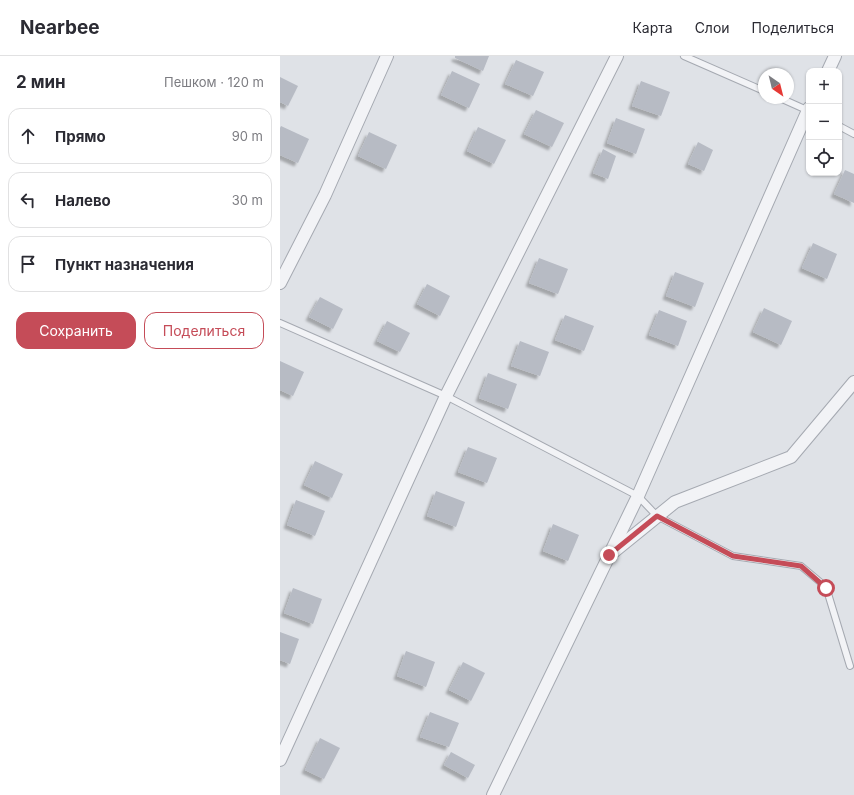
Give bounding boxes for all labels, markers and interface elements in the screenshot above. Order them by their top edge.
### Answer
text: Nearbee [20,16,100,39]
text: Карта [632,19,673,36]
text: Слои [695,19,730,36]
text: Поделиться [752,19,834,36]
north arrow [758,68,794,104]
map controls [806,68,842,176]
button: + [806,68,842,104]
text: 2 мин [16,72,66,92]
text: Пешком · 120 m [164,74,264,90]
button: − [806,104,842,140]
icon: ahead [17,125,39,147]
text: Прямо [55,127,106,146]
text: 90 m [232,128,263,144]
button: locate [806,140,842,176]
icon: left [17,189,39,211]
text: Налево [55,191,111,210]
text: 30 m [232,192,263,208]
icon: arrive [17,253,39,275]
text: Пункт назначения [55,255,194,274]
button: Сохранить [16,312,136,349]
button: Поделиться [144,312,264,349]
route end [600,546,618,564]
route start [817,579,835,597]

